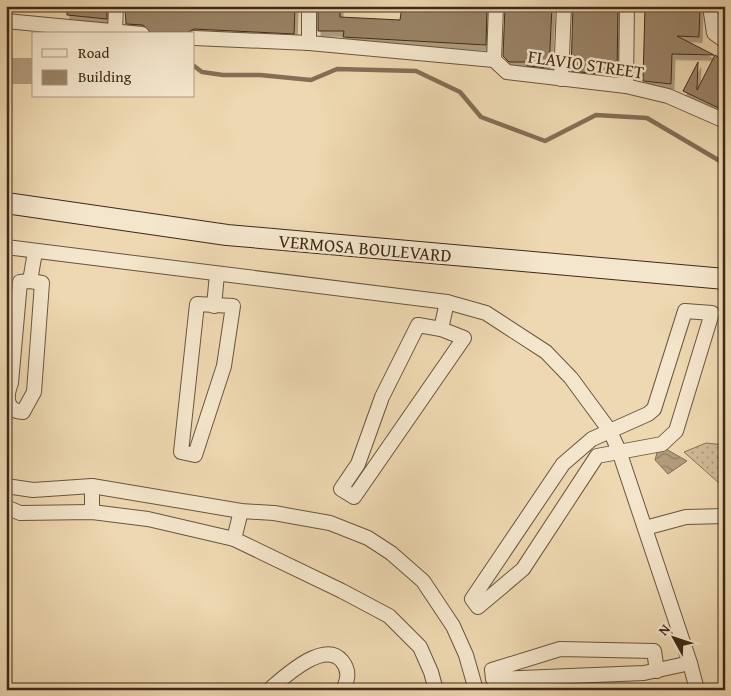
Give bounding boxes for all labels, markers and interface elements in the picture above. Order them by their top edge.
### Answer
legend [32,32,195,98]
text: Road [78,42,109,63]
street label: FLAVIO STREET [526,43,646,85]
text: Building [78,66,132,87]
street label: VERMOSA BOULEVARD [277,227,453,269]
north arrow [648,614,698,664]
text: N [653,619,675,640]

